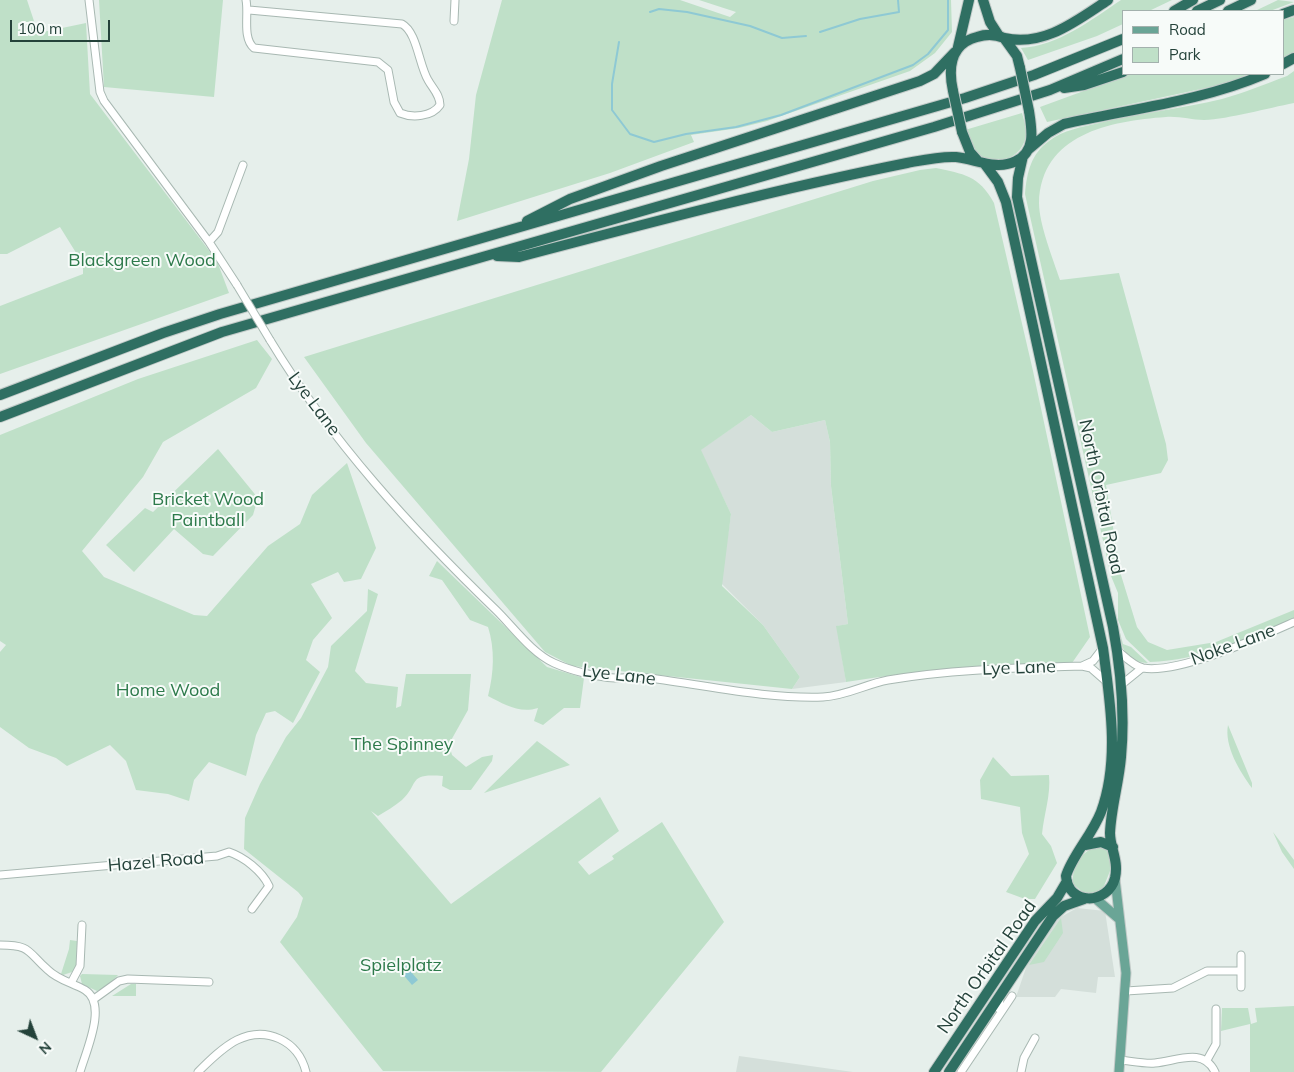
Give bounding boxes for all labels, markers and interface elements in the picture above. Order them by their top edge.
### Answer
scale bar [12,10,112,42]
legend [1122,10,1284,75]
text: 100 m [18,19,62,38]
text: Road [1169,20,1206,39]
text: Park [1169,45,1201,64]
park label: Blackgreen Wood [68,250,216,272]
street label: Lye Lane [283,368,345,440]
street label: North Orbital Road [1074,417,1128,577]
park label: Bricket Wood Paintball [152,489,264,532]
street label: Noke Lane [1188,620,1278,670]
street label: Lye Lane [982,656,1056,680]
street label: Lye Lane [581,660,657,690]
park label: Home Wood [116,680,220,702]
park label: The Spinney [351,734,453,756]
street label: Hazel Road [107,847,205,877]
street label: North Orbital Road [933,896,1041,1038]
park label: Spielplatz [360,955,442,977]
north arrow [10,1012,60,1062]
text: N [35,1038,55,1058]

